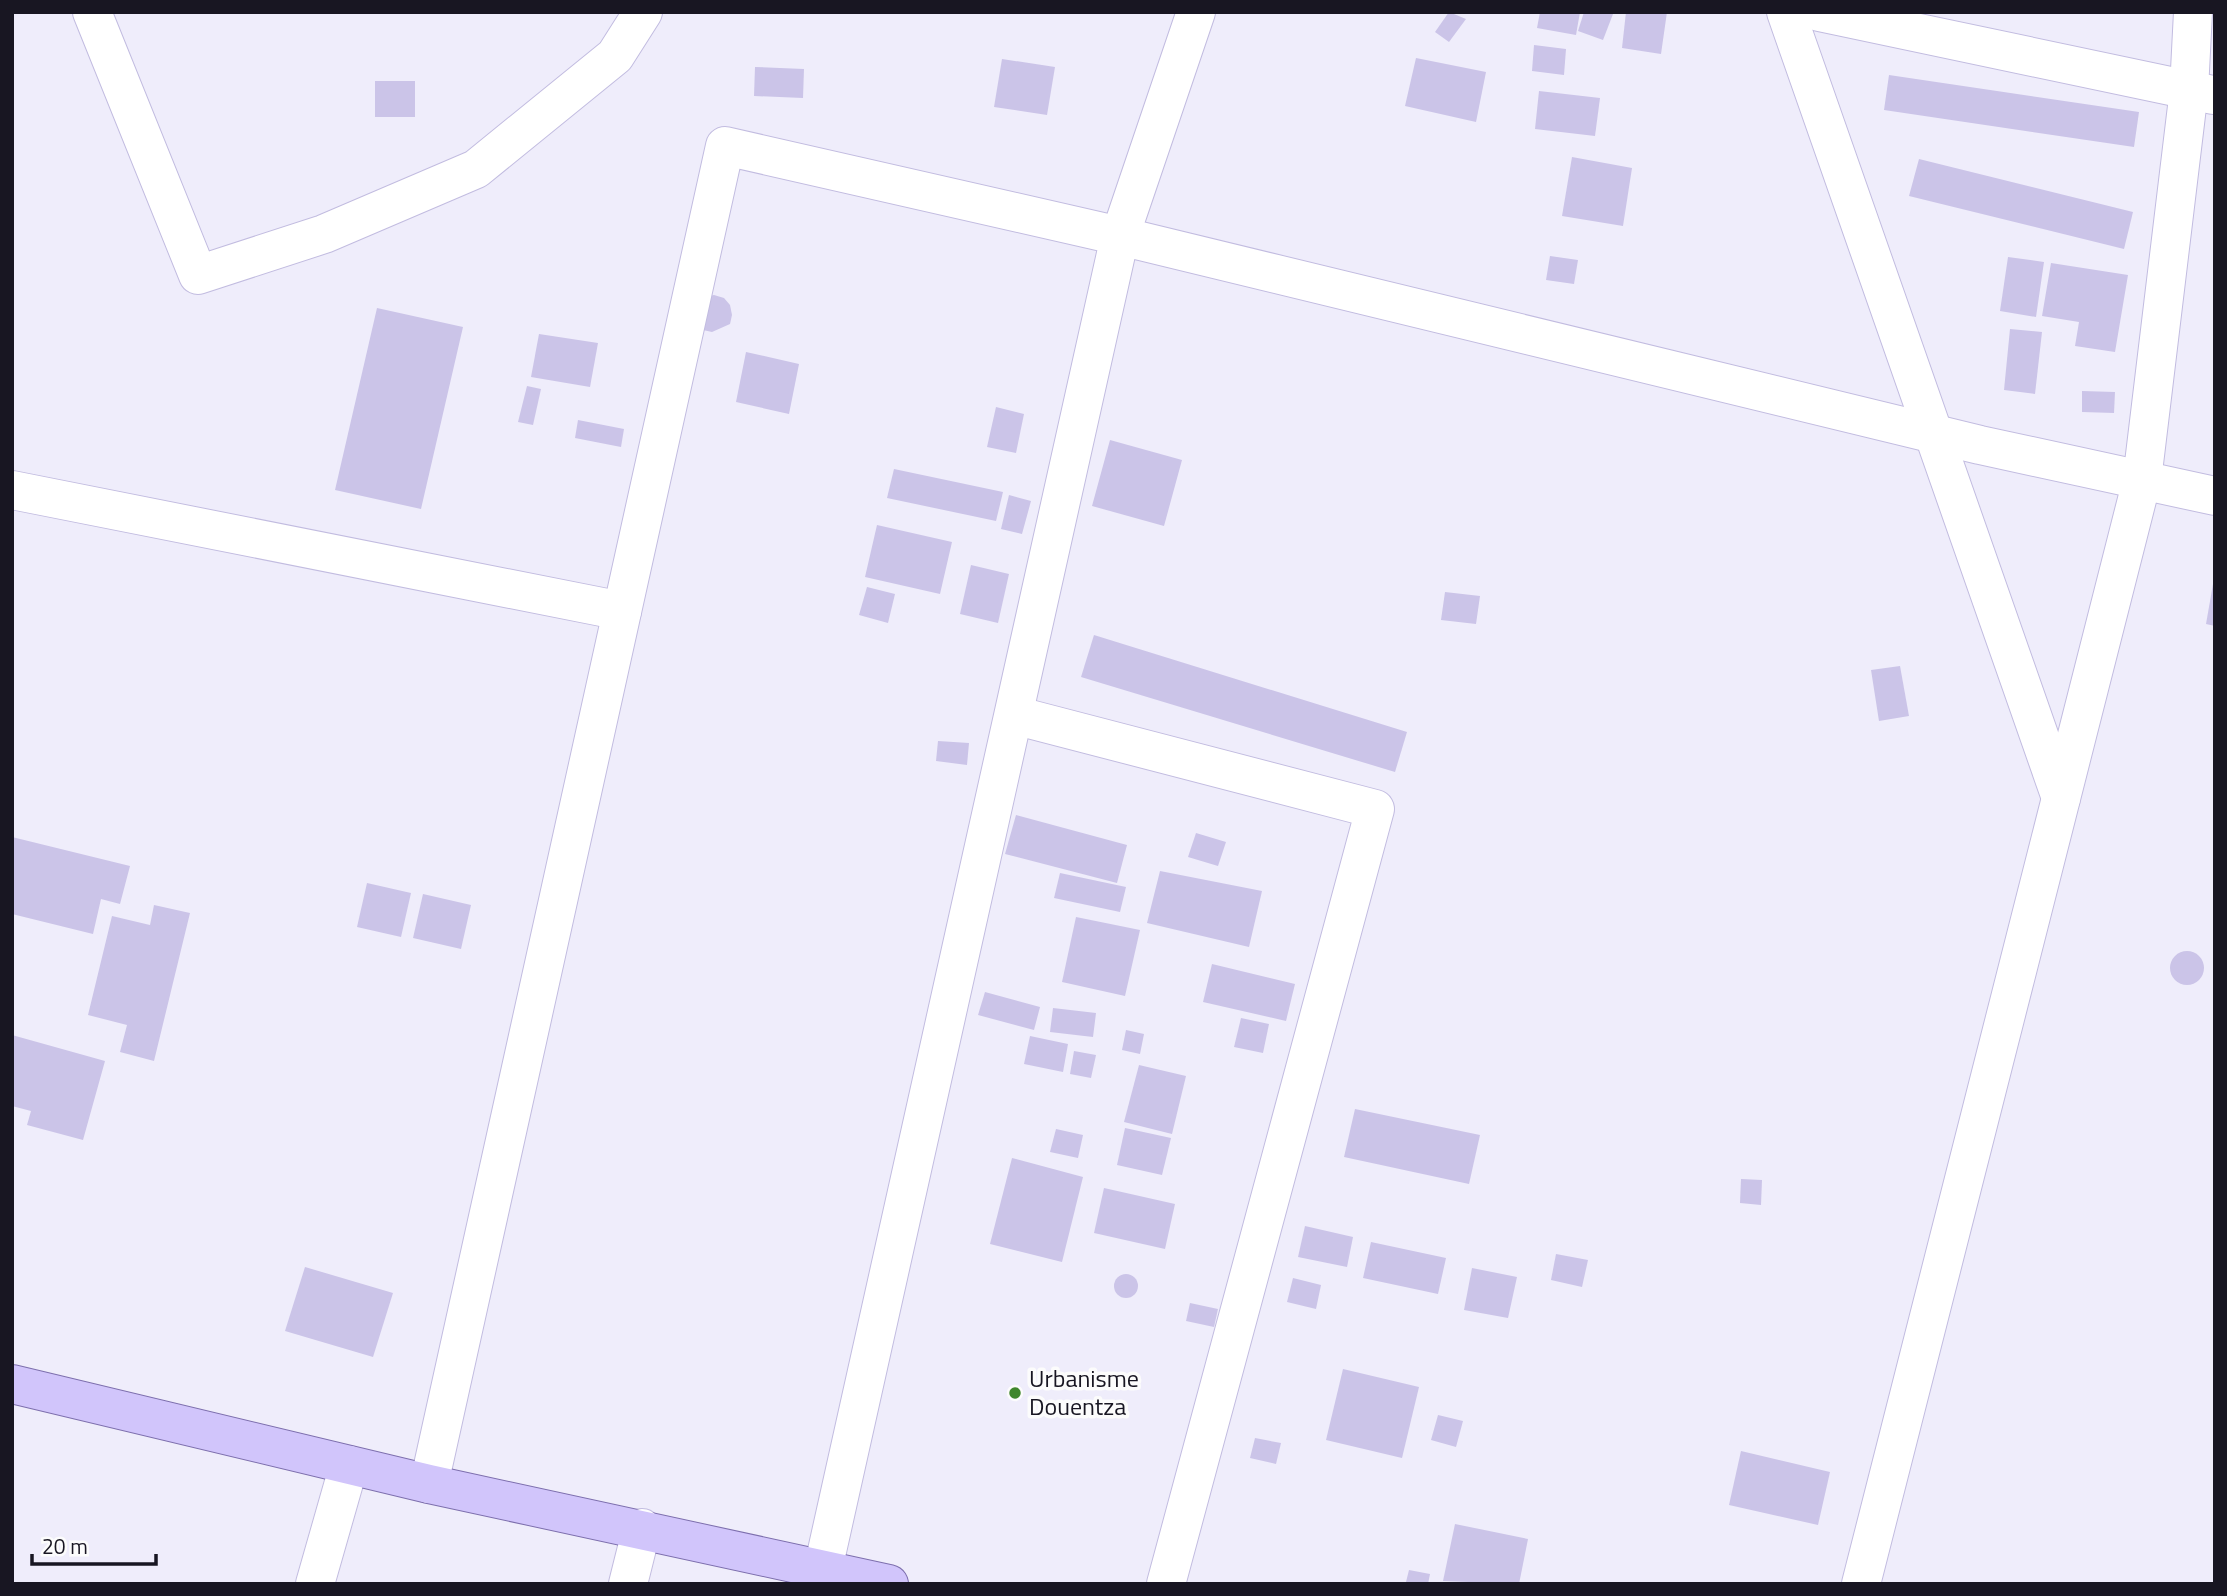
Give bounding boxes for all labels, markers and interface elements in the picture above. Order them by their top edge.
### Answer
place label: Urbanisme Douentza [1029,1360,1139,1424]
marker: Urbanisme Douentza [1007,1385,1023,1401]
scale bar [32,1522,156,1566]
text: 20 m [42,1530,88,1562]

